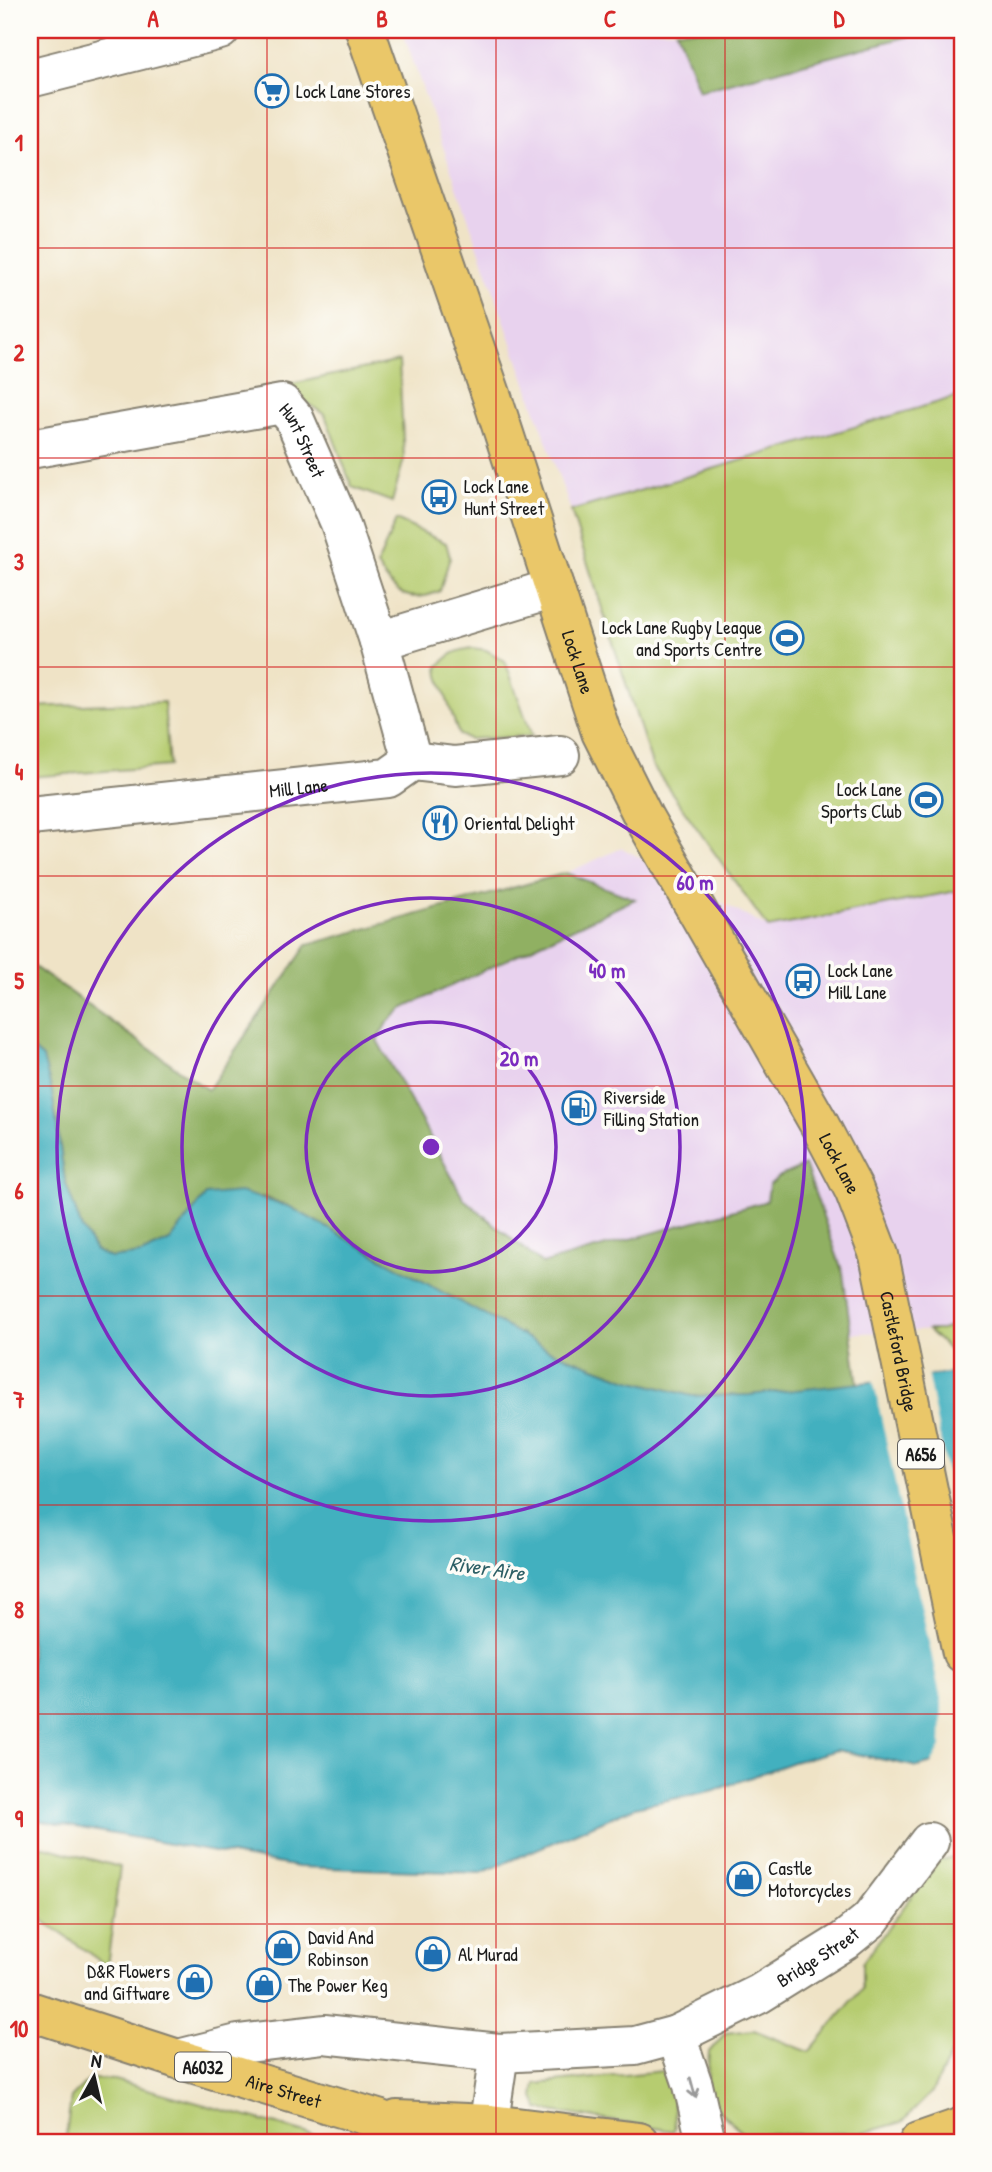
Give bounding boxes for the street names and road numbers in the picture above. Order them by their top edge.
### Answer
street label: Hunt Street [273,397,332,482]
street label: Lock Lane [556,627,601,697]
street label: Mill Lane [268,771,330,804]
street label: Lock Lane [813,1129,867,1199]
street label: Castleford Bridge [874,1289,924,1414]
road number: A656 [898,1440,944,1469]
street label: Bridge Street [771,1921,865,1993]
road number: A6032 [175,2052,231,2082]
street label: Aire Street [243,2067,325,2114]

